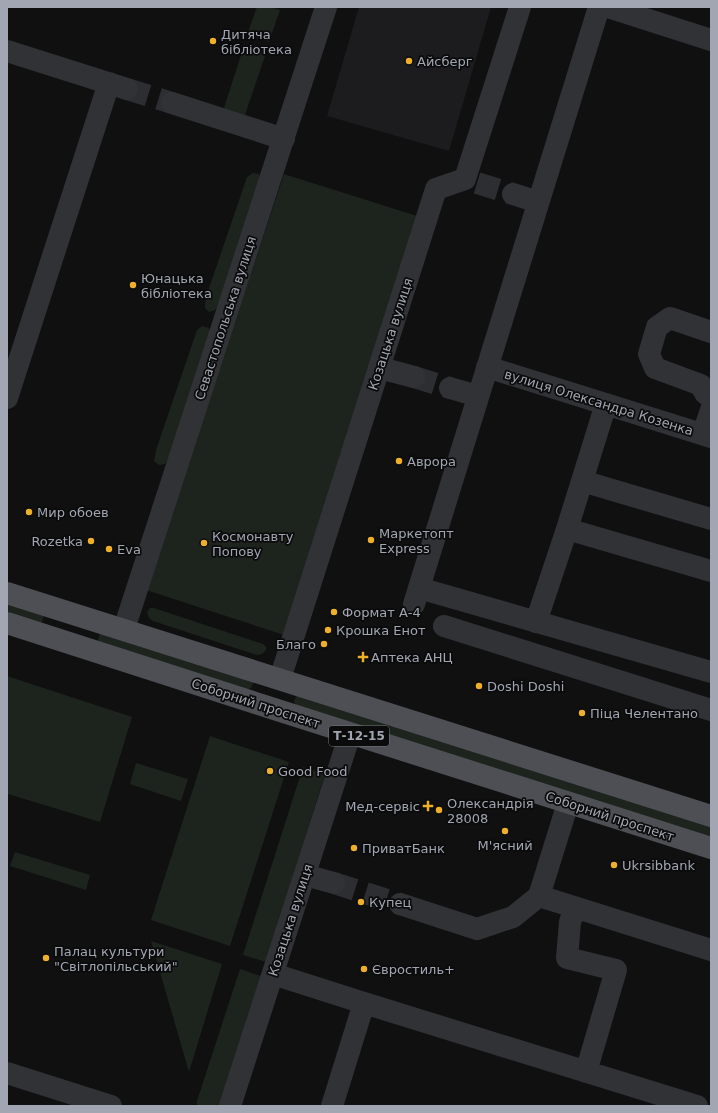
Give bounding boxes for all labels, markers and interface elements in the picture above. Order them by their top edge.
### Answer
place label: Дитяча бібліотека [221,27,292,57]
marker: Дитяча бібліотека [208,36,218,46]
place label: Айсберг [417,54,473,69]
marker: Айсберг [404,56,414,66]
street label: Севастопольська вулиця [192,234,259,402]
place label: Юнацька бібліотека [141,271,212,301]
street label: Козацька вулиця [365,276,416,392]
marker: Юнацька бібліотека [128,280,138,290]
street label: вулиця Олександра Козенка [503,367,695,438]
place label: Аврора [407,454,456,469]
marker: Аврора [394,456,404,466]
place label: Мир обоев [37,505,109,520]
marker: Мир обоев [24,507,34,517]
place label: Маркетопт Express [379,526,454,556]
place label: Космонавту Попову [212,529,294,559]
place label: Rozetka [31,534,83,549]
marker: Маркетопт Express [366,535,376,545]
marker: Rozetka [86,536,96,546]
marker: Космонавту Попову [199,538,209,548]
place label: Eva [117,542,141,557]
marker: Eva [104,544,114,554]
place label: Формат А-4 [342,605,421,620]
marker: Формат А-4 [329,607,339,617]
place label: Крошка Енот [336,623,426,638]
marker: Крошка Енот [323,625,333,635]
place label: Благо [276,637,316,652]
marker: Благо [319,639,329,649]
place label: Аптека АНЦ [371,650,453,665]
marker: Аптека АНЦ [358,652,368,662]
street label: Соборний проспект [190,676,323,732]
place label: Doshi Doshi [487,679,564,694]
marker: Doshi Doshi [474,681,484,691]
place label: Піца Челентано [590,706,698,721]
marker: Піца Челентано [577,708,587,718]
road number: Т-12-15 [329,726,389,746]
place label: Good Food [278,764,348,779]
marker: Good Food [265,766,275,776]
street label: Соборний проспект [544,789,677,845]
place label: Олександрія 28008 [447,796,534,826]
place label: Мед-сервіс [345,799,420,814]
marker: Мед-сервіс [423,801,433,811]
marker: Олександрія 28008 [434,805,444,815]
marker: М'ясний [500,826,510,836]
place label: М'ясний [477,838,533,853]
place label: ПриватБанк [362,841,445,856]
marker: ПриватБанк [349,843,359,853]
place label: Ukrsibbank [622,858,695,873]
marker: Ukrsibbank [609,860,619,870]
street label: Козацька вулиця [265,862,316,978]
place label: Купец [369,895,411,910]
marker: Купец [356,897,366,907]
place label: Палац культури "Світлопільський" [54,944,178,974]
marker: Палац культури "Світлопільський" [41,953,51,963]
place label: Євростиль+ [372,962,455,977]
marker: Євростиль+ [359,964,369,974]

